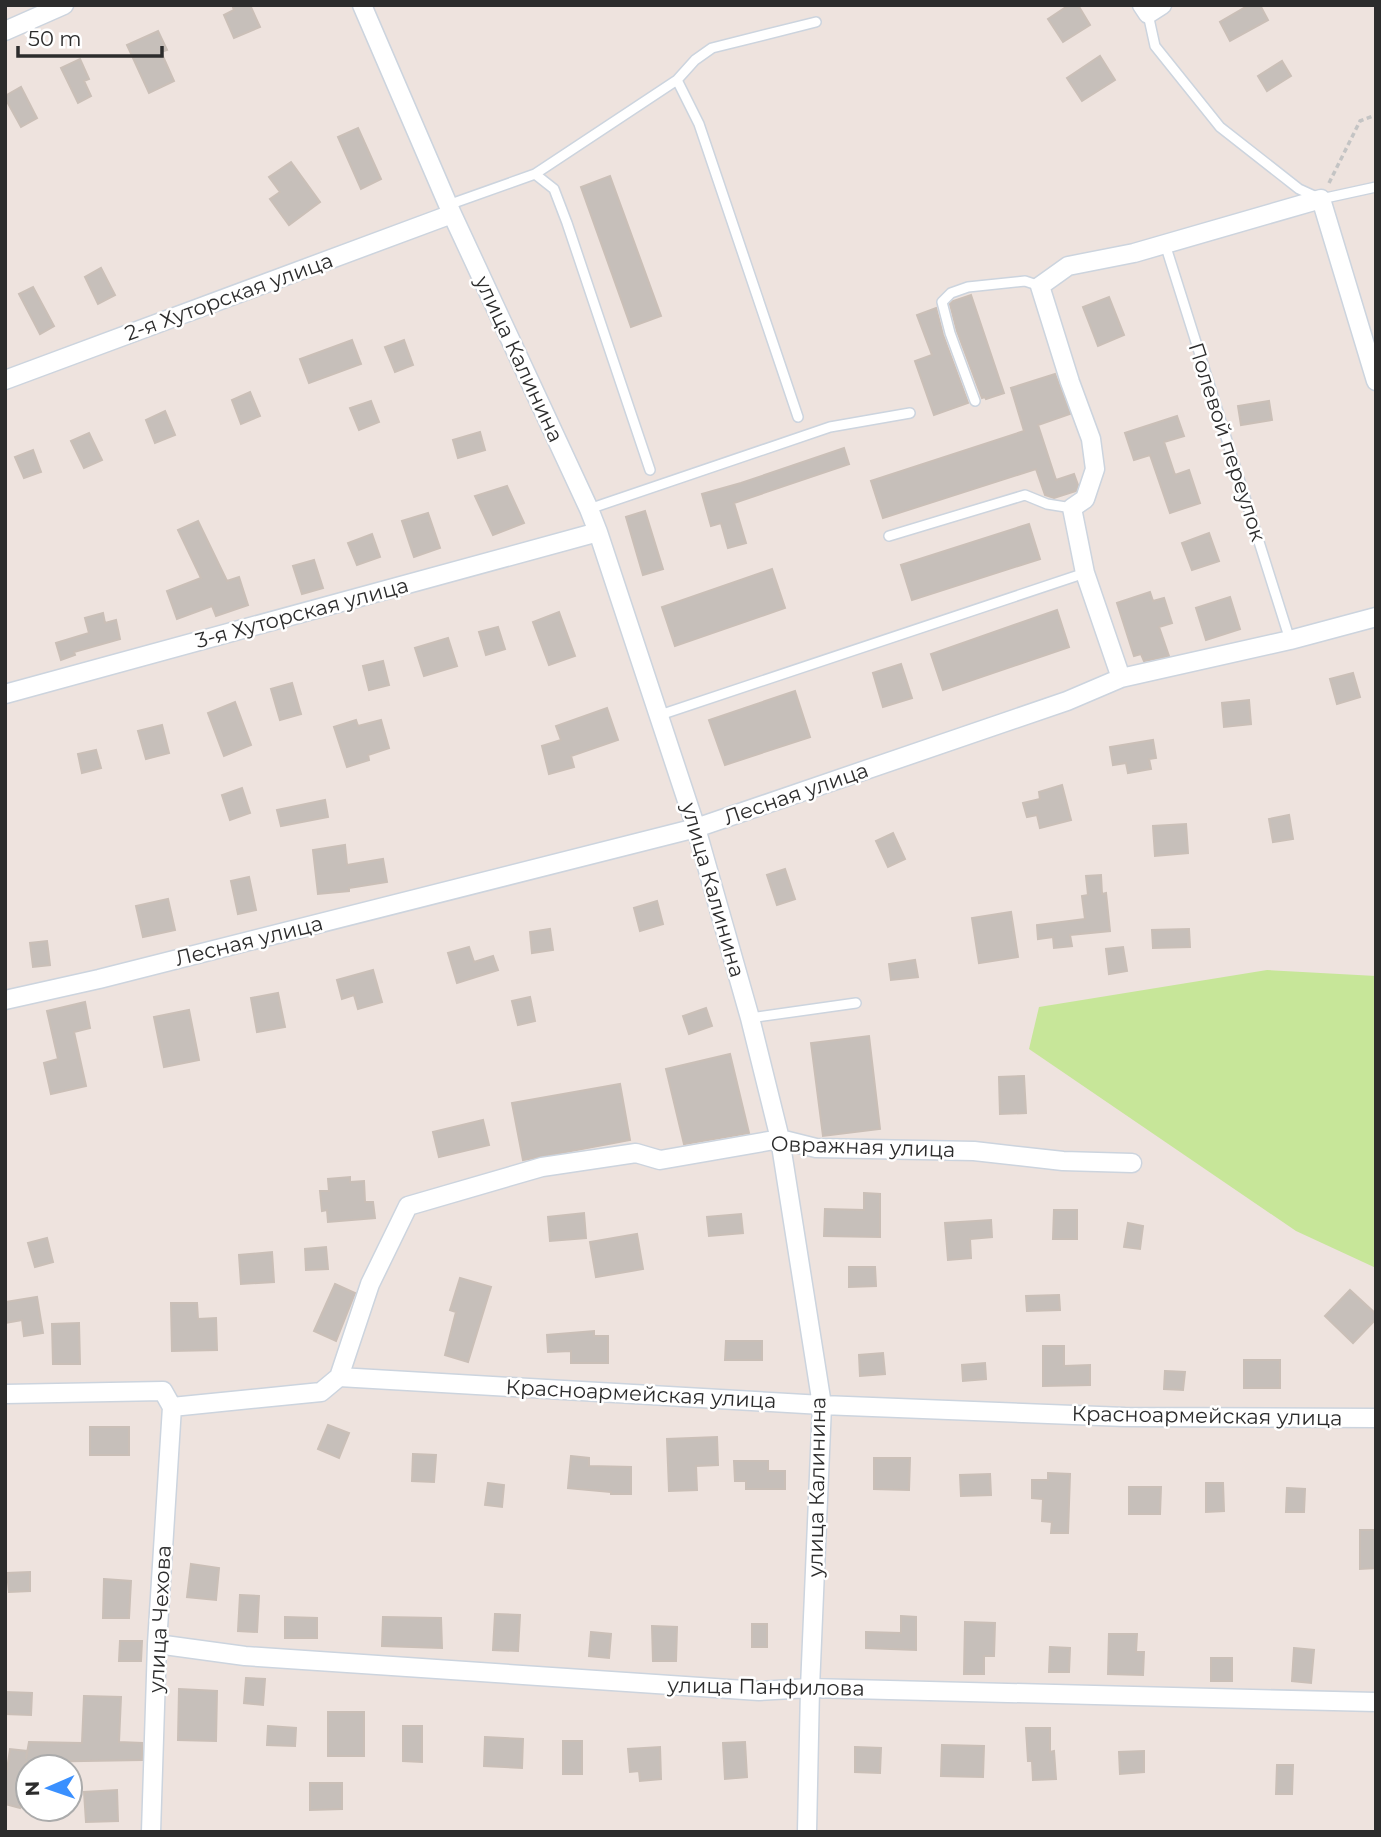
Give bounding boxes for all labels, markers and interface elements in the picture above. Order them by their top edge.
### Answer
scale bar [18,14,161,58]
text: 50 m [28,26,82,51]
street label: 2-я Хуторская улица [121,247,336,346]
street label: улица Калинина [470,271,569,446]
street label: Полевой переулок [1184,339,1271,544]
street label: 3-я Хуторская улица [193,572,411,653]
street label: Лесная улица [720,757,872,830]
street label: улица Калинина [676,799,750,980]
street label: Лесная улица [172,910,325,971]
street label: Овражная улица [770,1131,956,1162]
street label: Красноармейская улица [505,1374,777,1413]
street label: улица Калинина [802,1397,831,1578]
street label: Красноармейская улица [1071,1401,1343,1430]
street label: улица Чехова [143,1545,176,1694]
street label: улица Панфилова [666,1672,865,1701]
north arrow [14,1753,84,1823]
text: N [21,1780,44,1797]

